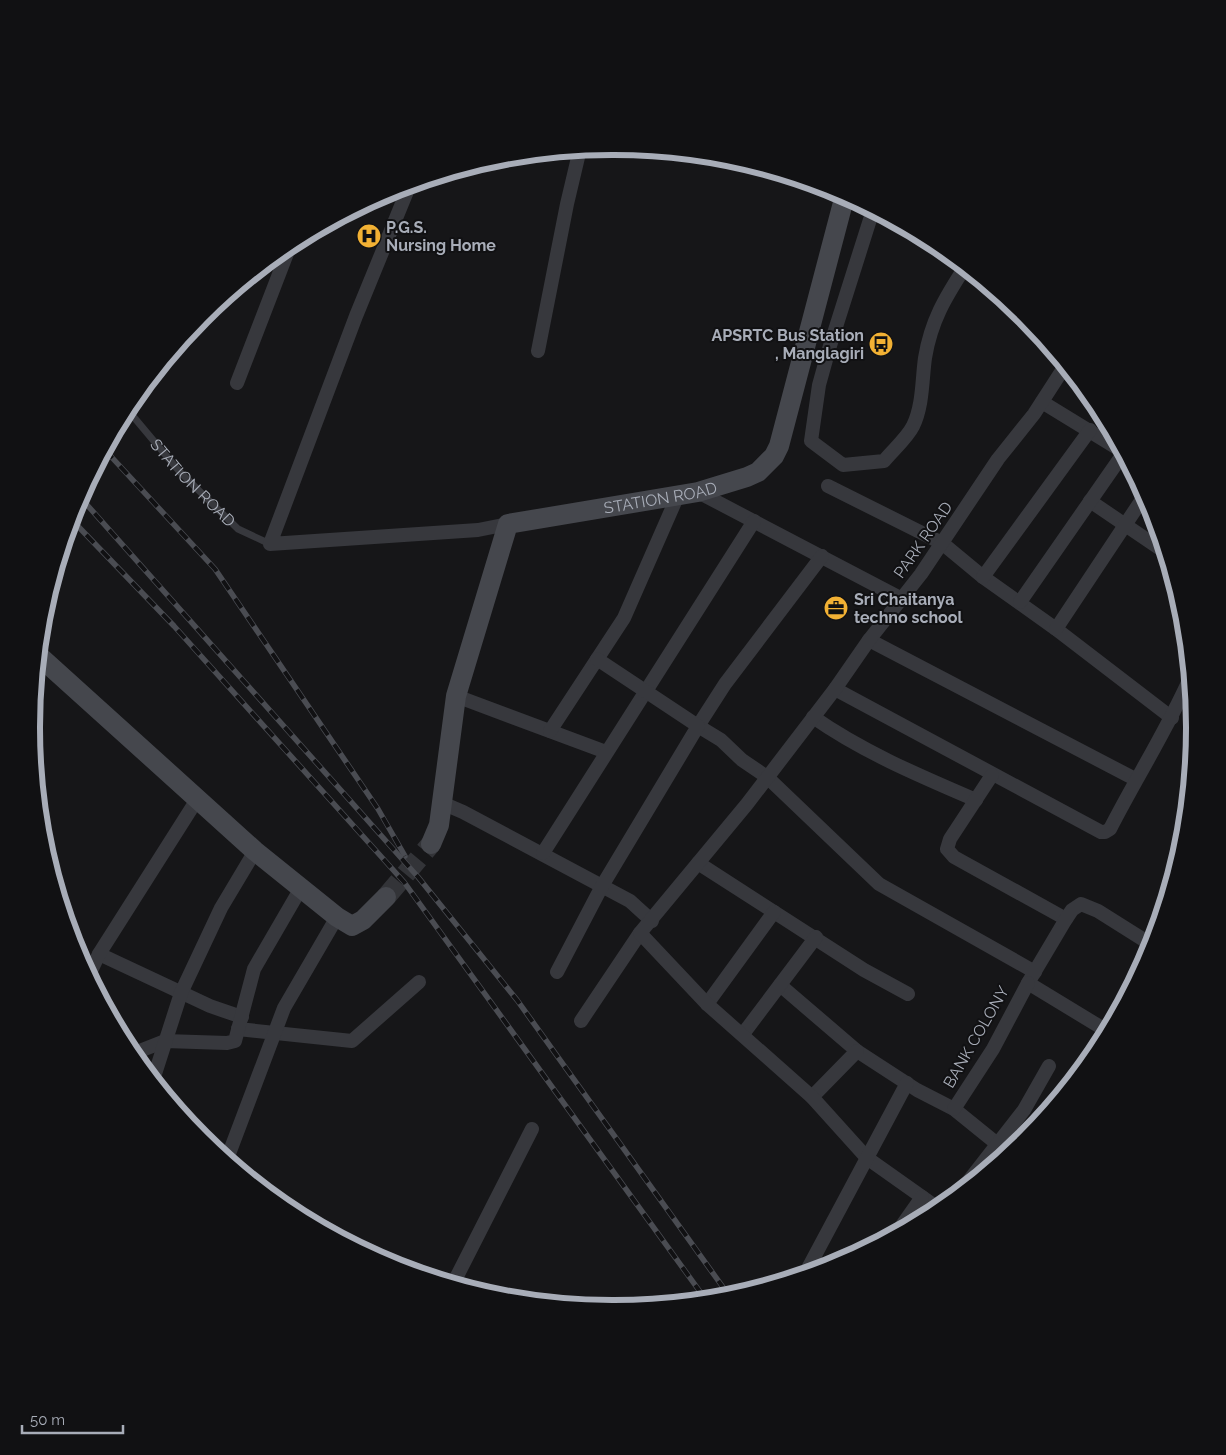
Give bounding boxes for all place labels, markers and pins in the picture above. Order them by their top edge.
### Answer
place label: P.G.S. Nursing Home [386,218,496,255]
hospital icon: P.G.S. Nursing Home [356,223,382,249]
place label: APSRTC Bus Station , Manglagiri [712,326,864,363]
bus stop icon: APSRTC Bus Station , Manglagiri [868,331,894,357]
place label: Sri Chaitanya techno school [854,590,963,627]
office icon: Sri Chaitanya techno school [823,595,849,621]

